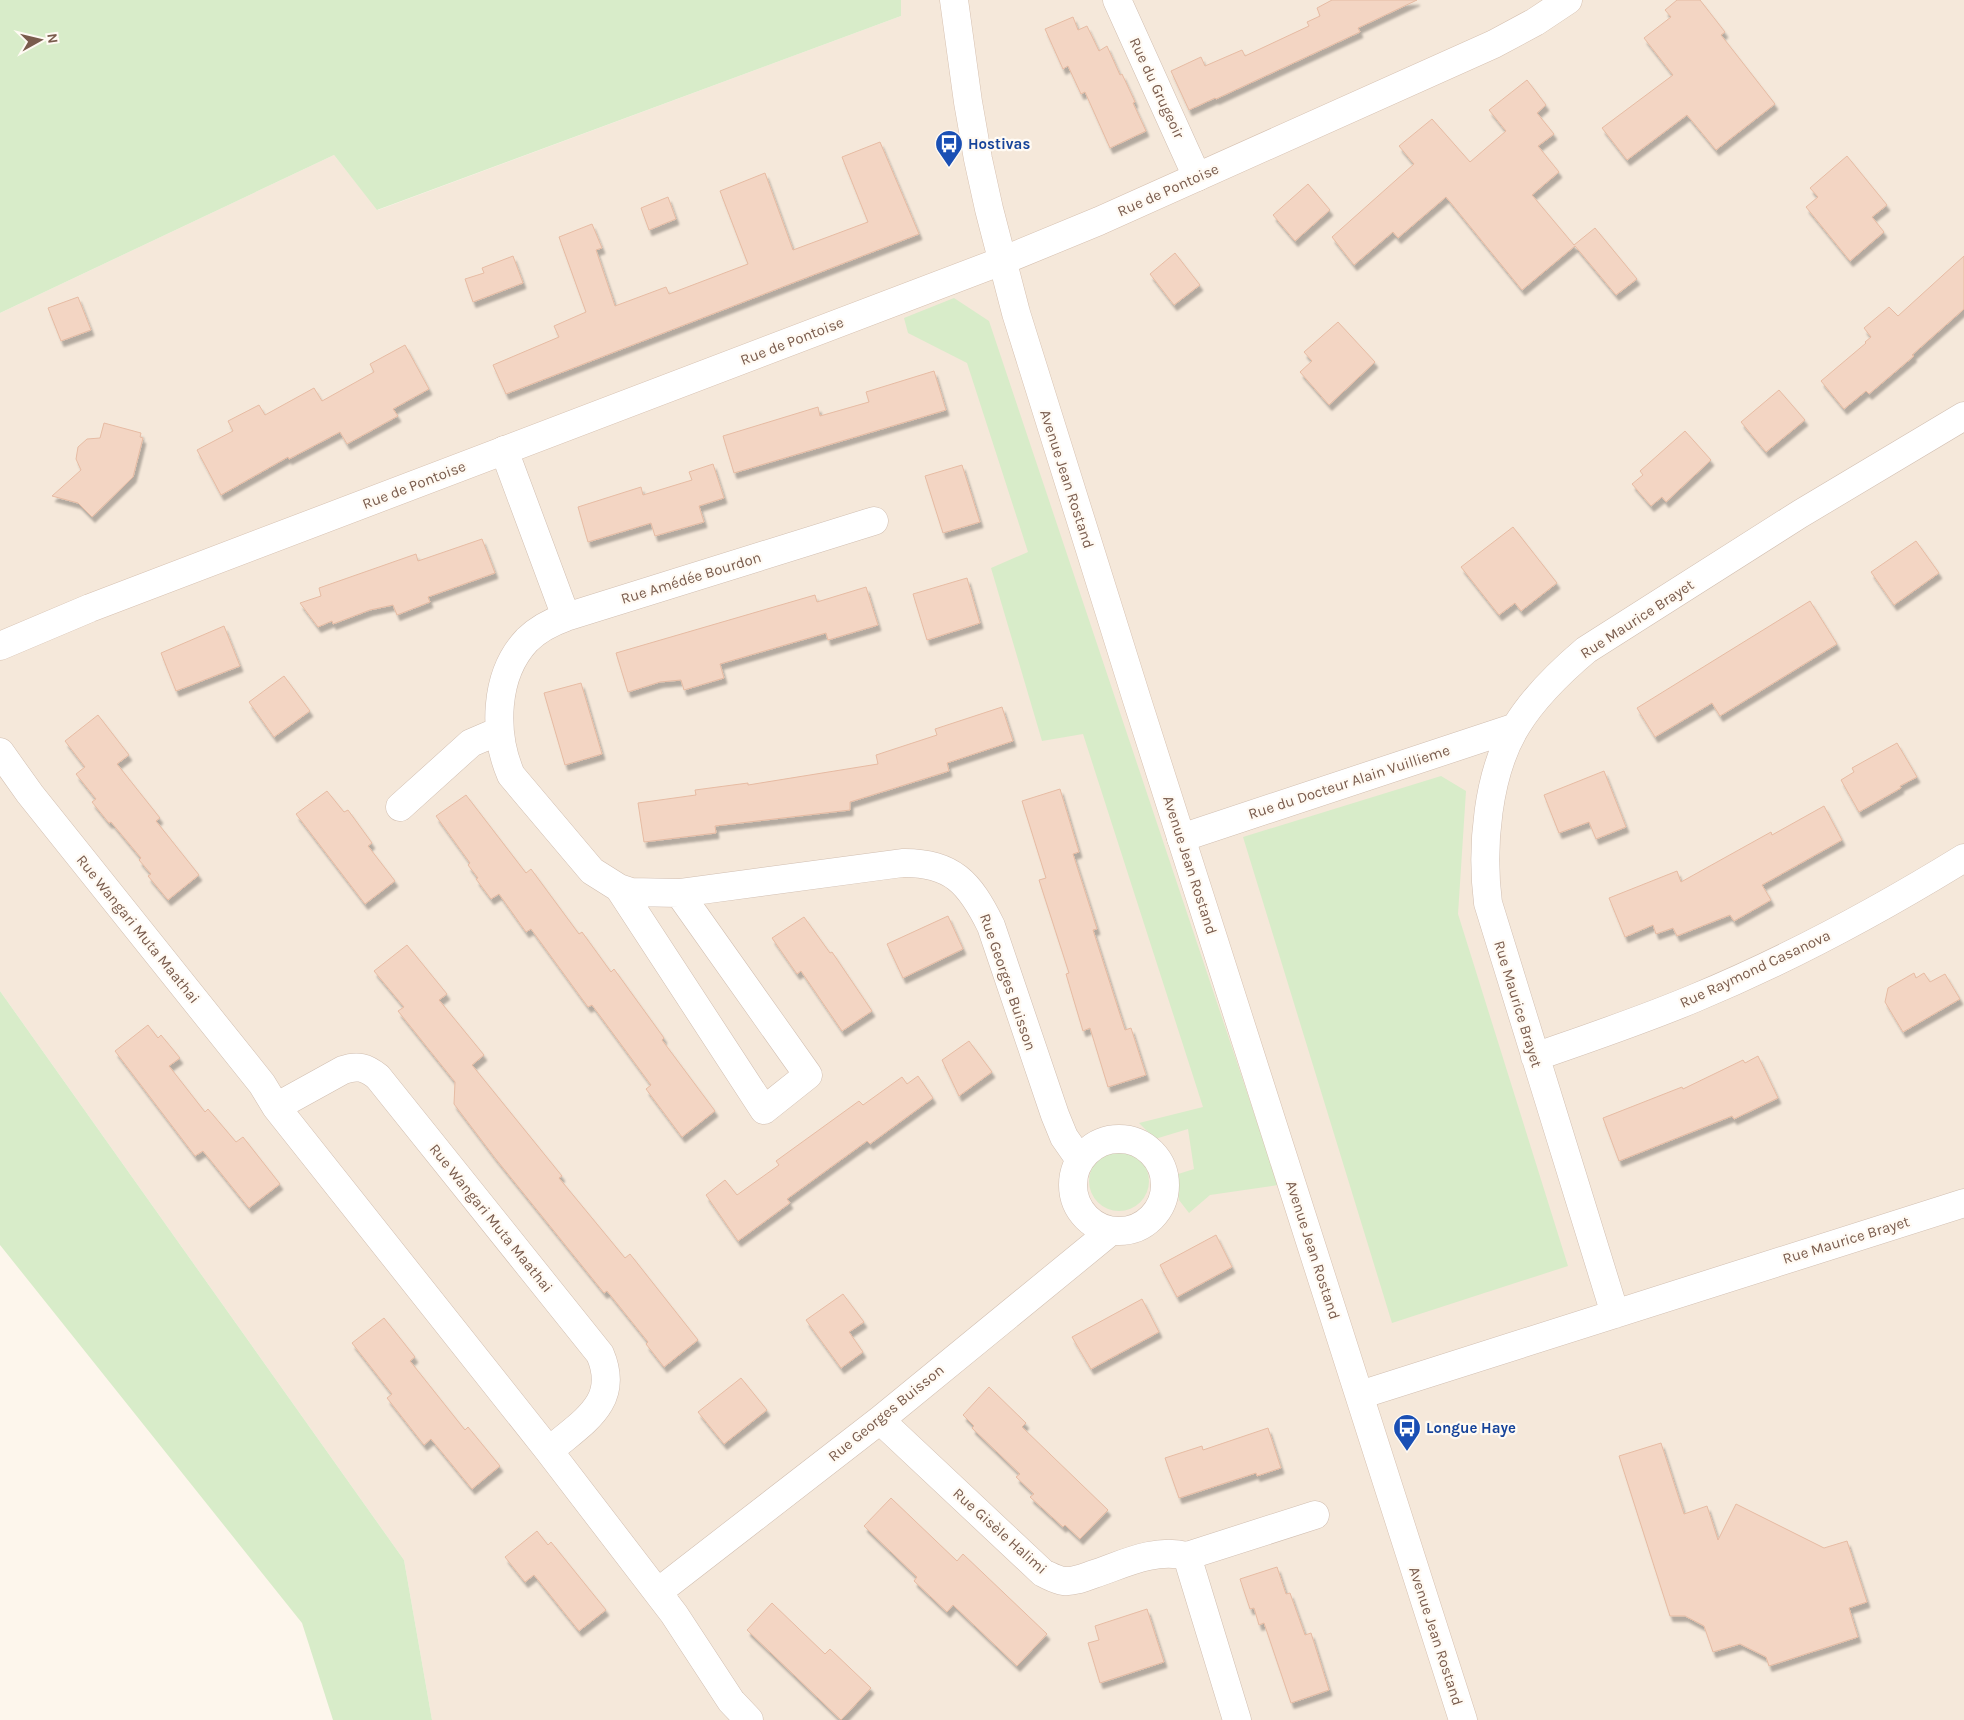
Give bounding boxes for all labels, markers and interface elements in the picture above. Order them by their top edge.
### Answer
north arrow [15,15,65,65]
text: N [43,32,61,44]
street label: Rue du Grugeoir [1126,35,1189,142]
bus stop icon: Hostivas [934,129,964,168]
place label: Hostivas [968,135,1030,153]
street label: Rue de Pontoise [1114,160,1222,220]
street label: Rue de Pontoise [738,313,846,369]
street label: Avenue Jean Rostand [1036,407,1098,551]
street label: Rue de Pontoise [360,457,468,513]
street label: Rue Amédée Bourdon [619,548,763,608]
street label: Rue Maurice Brayet [1577,575,1697,662]
street label: Rue du Docteur Alain Vuillieme [1246,741,1452,823]
street label: Avenue Jean Rostand [1159,793,1221,937]
street label: Rue Wangari Muta Maathai [73,851,203,1007]
street label: Rue Georges Buisson [976,911,1040,1053]
street label: Rue Raymond Casanova [1677,926,1833,1012]
street label: Rue Maurice Brayet [1490,938,1546,1070]
street label: Rue Wangari Muta Maathai [426,1140,556,1296]
street label: Avenue Jean Rostand [1282,1178,1344,1322]
street label: Rue Maurice Brayet [1780,1212,1912,1268]
street label: Rue Georges Buisson [824,1361,948,1465]
bus stop icon: Longue Haye [1392,1413,1422,1452]
place label: Longue Haye [1426,1419,1516,1437]
street label: Rue Gisèle Halimi [949,1484,1051,1578]
street label: Avenue Jean Rostand [1405,1564,1467,1708]

